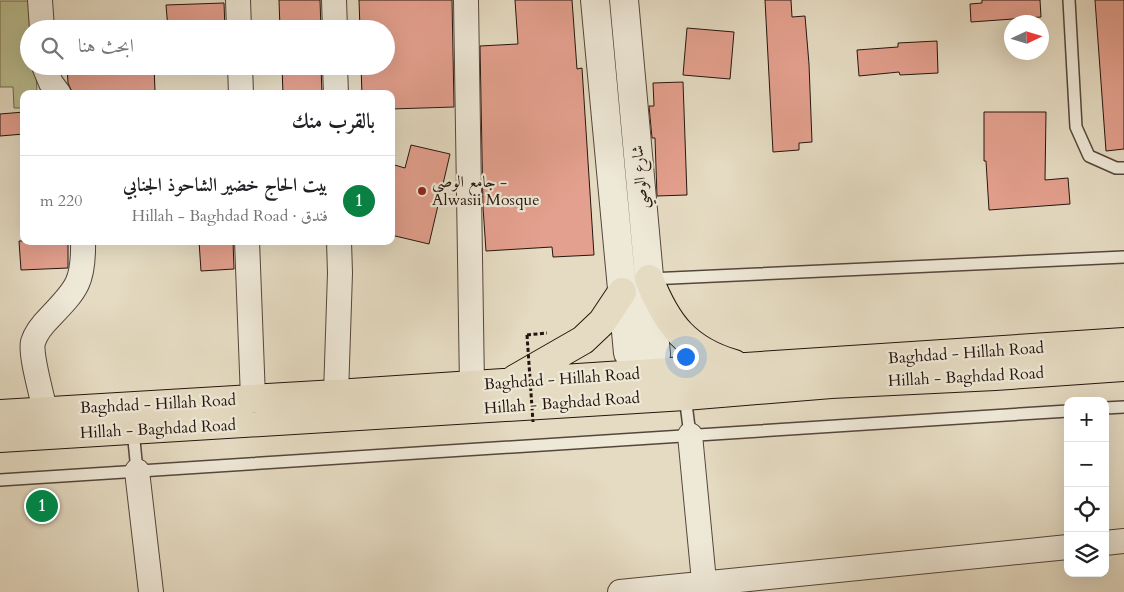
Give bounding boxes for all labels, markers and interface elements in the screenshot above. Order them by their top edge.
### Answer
north arrow [1004,15,1049,60]
search box [20,20,395,75]
text: ابحث هنا [78,33,134,59]
icon: search [38,34,66,62]
text: بالقرب منك [292,107,375,136]
street label: شارع الوصي [626,144,658,210]
place label: جامع الوصي - Alwasii Mosque [432,171,540,211]
text: بيت الحاج خضير الشاحوذ الجنابي [123,172,328,198]
marker: جامع الوصي - Alwasii Mosque [416,185,428,197]
text: 220 m [40,190,82,212]
text: 1 [355,190,363,212]
text: فندق · Hillah - Baghdad Road [132,205,328,227]
street label: Baghdad - Hillah Road [887,337,1045,369]
your location [673,344,699,370]
street label: Hillah - Baghdad Road [887,362,1045,392]
street label: Baghdad - Hillah Road [483,363,641,395]
street label: Hillah - Baghdad Road [483,387,641,419]
street label: Baghdad - Hillah Road [79,389,237,419]
map controls [1064,397,1109,577]
button: + [1064,397,1109,442]
street label: Hillah - Baghdad Road [79,414,237,444]
button: − [1064,442,1109,487]
pin: 1 [26,487,58,525]
button: locate [1064,487,1109,532]
button: layers [1064,532,1109,577]

